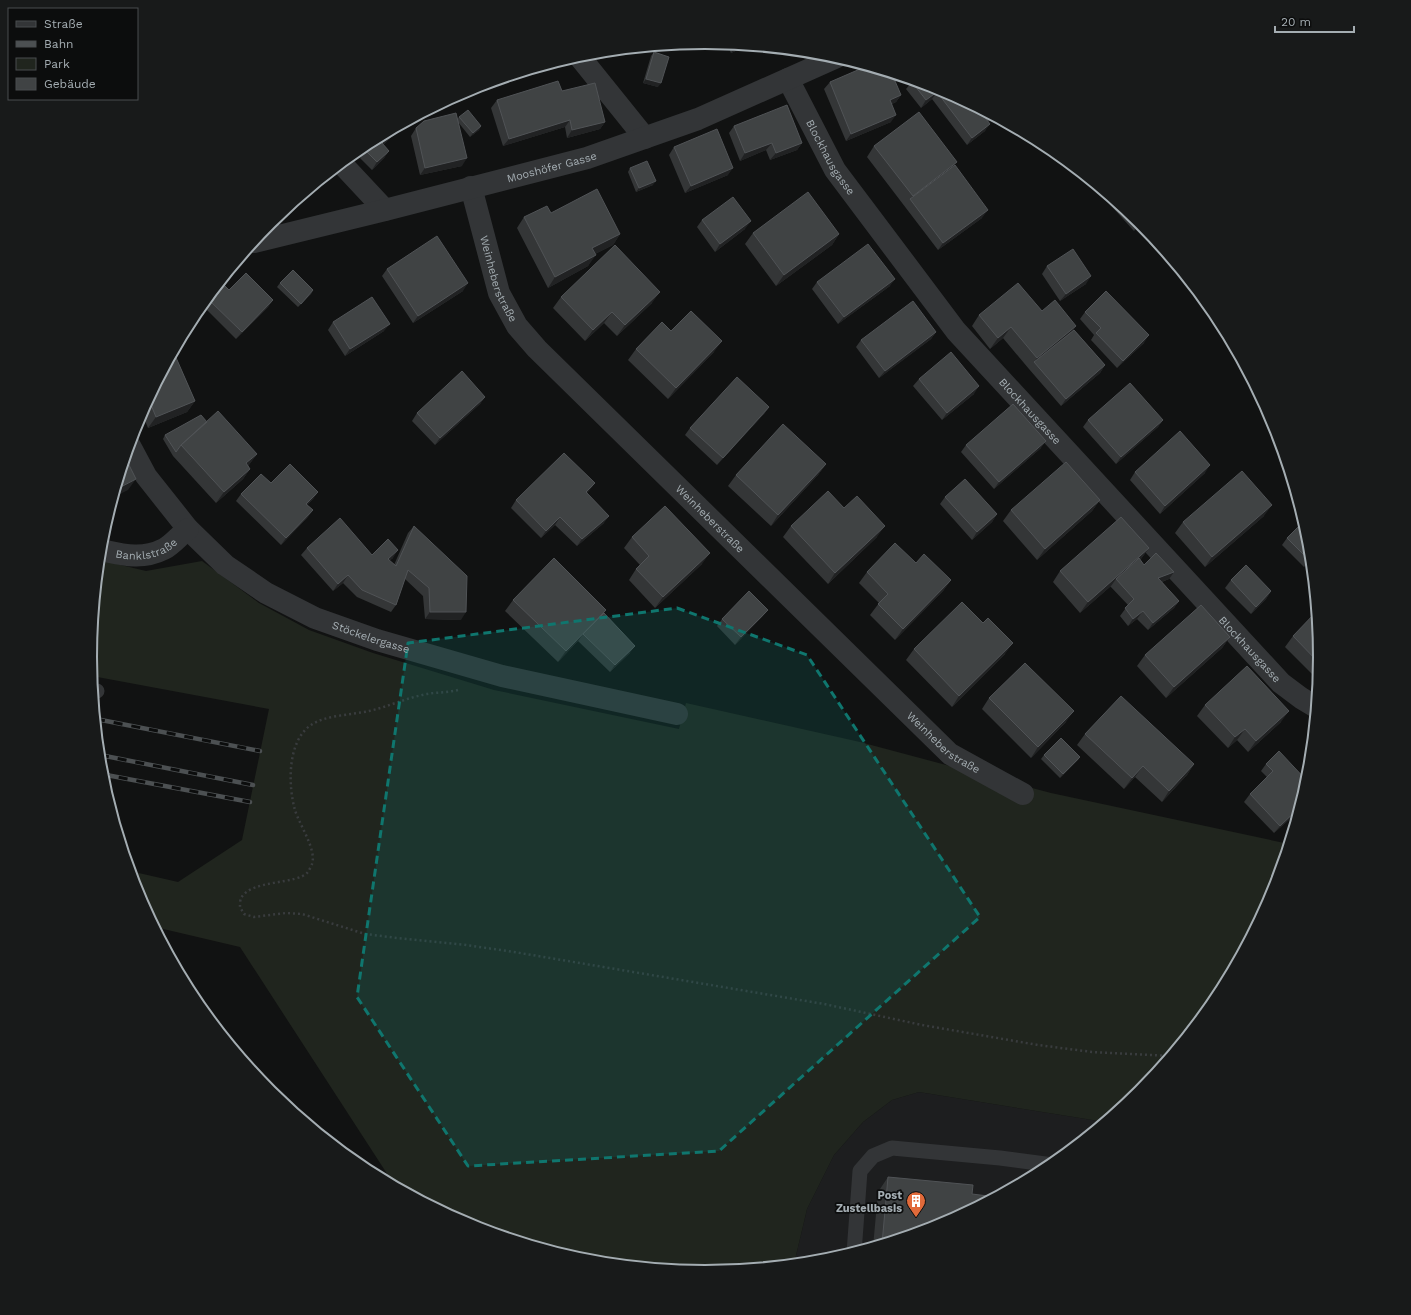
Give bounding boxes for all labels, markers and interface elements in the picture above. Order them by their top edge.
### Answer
legend [8,8,138,100]
scale bar [1275,8,1354,34]
text: 20 m [1281,15,1311,29]
text: Straße [44,17,83,31]
text: Bahn [44,37,73,51]
text: Park [44,57,70,71]
text: Gebäude [44,77,96,91]
street label: Blockhausgasse [803,117,857,198]
street label: Mooshöfer Gasse [505,149,599,185]
street label: Weinheberstraße [477,234,520,324]
street label: Blockhausgasse [996,376,1063,447]
street label: Weinheberstraße [673,482,747,556]
street label: Banklstraße [114,536,180,563]
street label: Blockhausgasse [1216,614,1283,685]
street label: Stöckelergasse [330,619,411,656]
street label: Weinheberstraße [904,709,982,776]
place label: Post Zustellbasis [836,1189,902,1215]
building icon: Post Zustellbasis [905,1190,927,1218]

